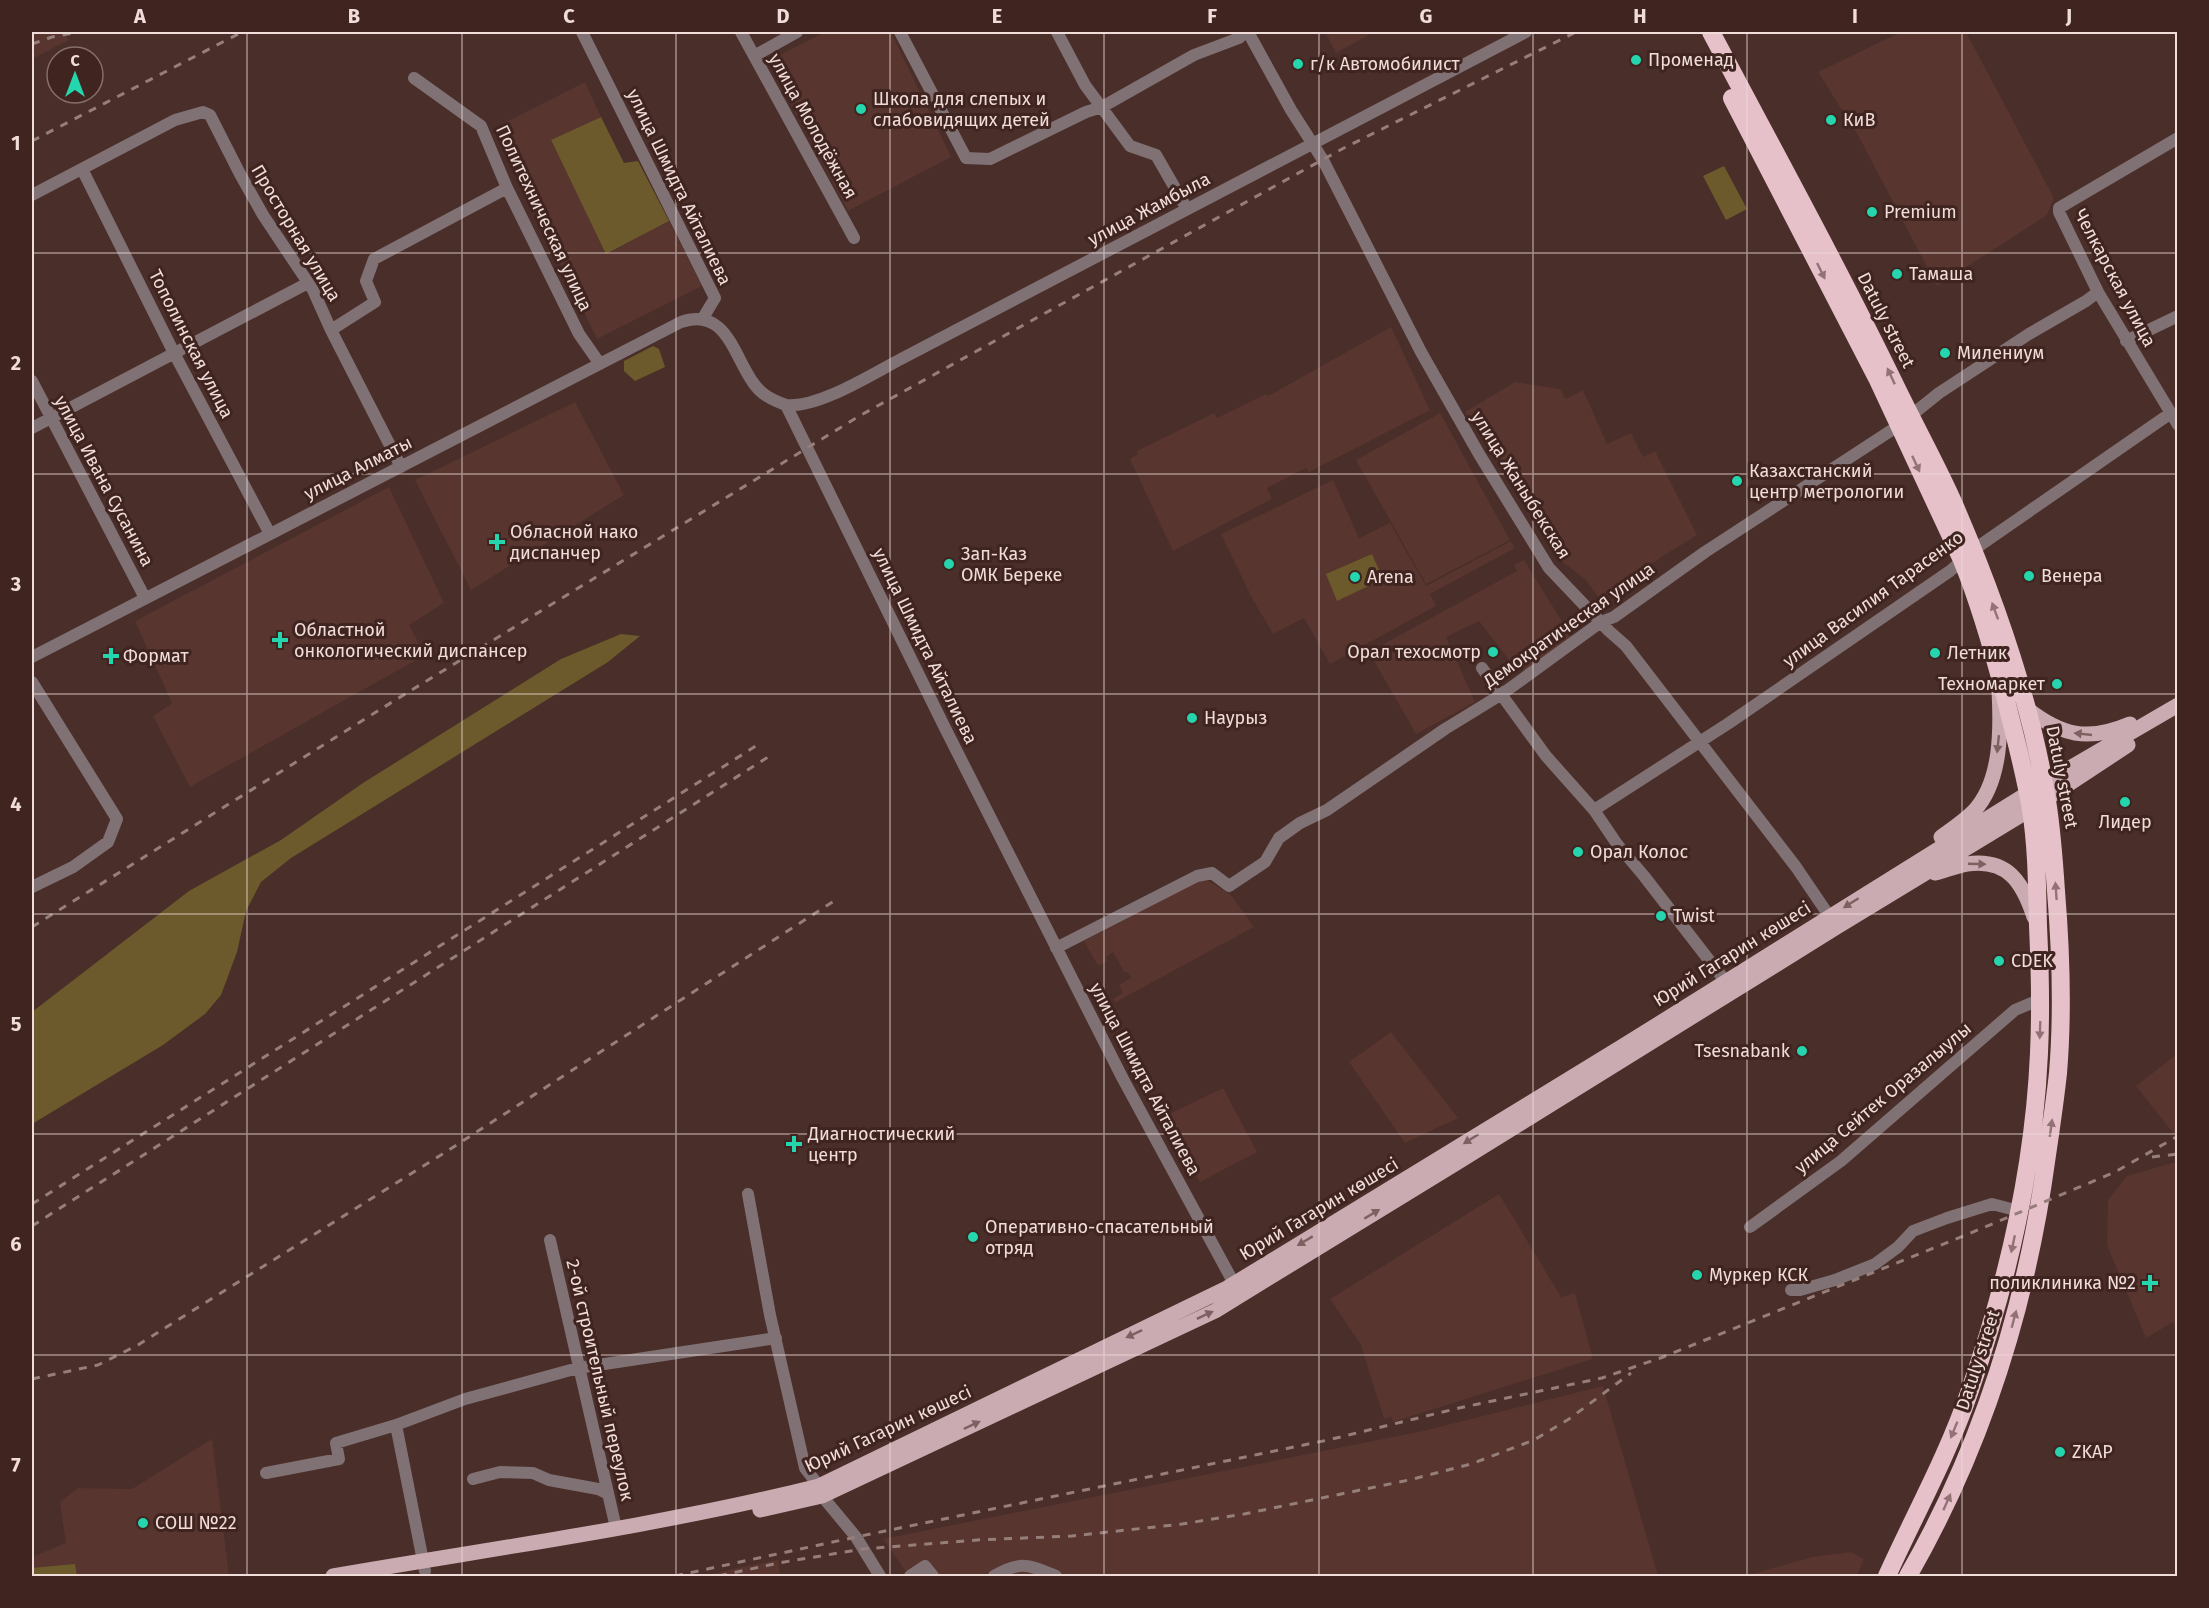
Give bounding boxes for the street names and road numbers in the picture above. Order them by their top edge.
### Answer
street label: улица Молодёжная [764,49,862,203]
street label: улица Шмидта Айталиева [622,85,736,289]
street label: Политехническая улица [491,121,597,315]
street label: Просторная улица [246,160,346,306]
street label: улица Жамбыла [1084,168,1214,250]
street label: Челкарская улица [2069,205,2161,351]
street label: Тополинская улица [144,266,238,422]
street label: Datuly street [1853,269,1920,372]
street label: улица Ивана Сусанина [50,392,158,570]
street label: улица Жаныбекская [1467,407,1575,563]
street label: улица Алматы [300,431,416,505]
street label: улица Василия Тарасенко [1778,526,1968,672]
street label: улица Шмидта Айталиева [868,544,982,748]
street label: Демократическая улица [1478,558,1659,693]
street label: Datuly street [2041,724,2083,831]
street label: Юрий Гагарин көшесі [1649,897,1815,1011]
street label: улица Шмидта Айталиева [1085,979,1205,1179]
street label: улица Сейтек Оразалыулы [1790,1018,1976,1178]
street label: Юрий Гагарин көшесі [1235,1153,1403,1265]
street label: 2-ой строительный переулок [561,1257,639,1504]
street label: Datuly street [1951,1307,2005,1413]
street label: Юрий Гагарин көшесі [801,1381,975,1477]

